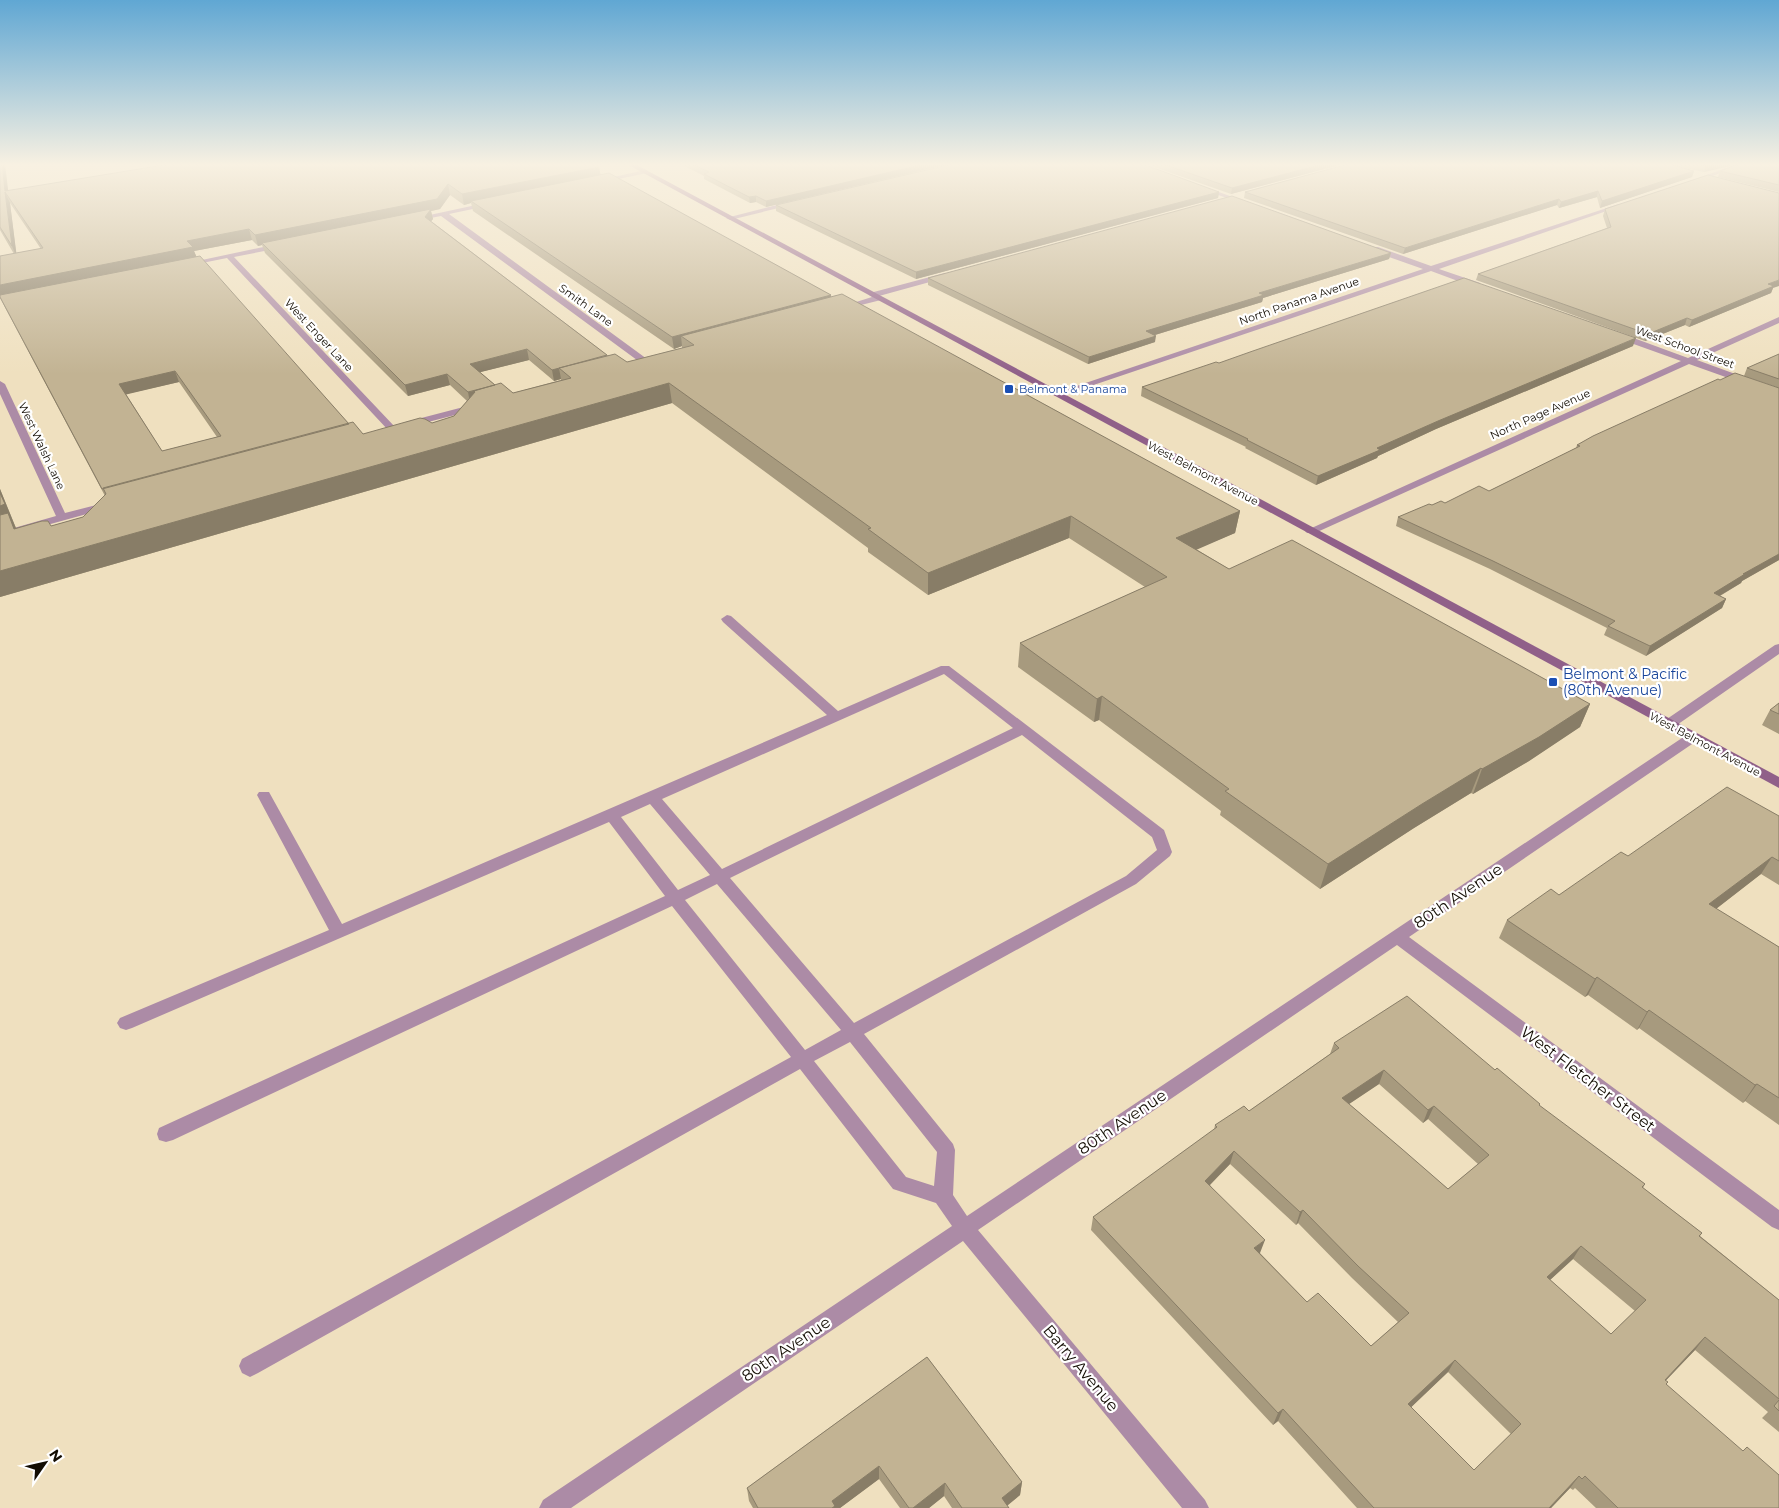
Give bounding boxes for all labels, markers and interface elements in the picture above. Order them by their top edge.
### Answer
street label: North Panama Avenue [1237,274,1361,328]
street label: Smith Lane [556,281,616,329]
street label: West Enger Lane [282,296,357,375]
street label: West School Street [1634,323,1737,372]
place label: Belmont & Panama [1019,382,1127,396]
marker: Belmont & Panama [1003,383,1015,395]
street label: North Page Avenue [1488,385,1592,442]
street label: West Walsh Lane [16,400,69,492]
street label: West Belmont Avenue [1145,438,1261,508]
place label: Belmont & Pacific (80th Avenue) [1563,665,1687,699]
marker: Belmont & Pacific (80th Avenue) [1547,676,1559,688]
street label: West Belmont Avenue [1647,709,1763,779]
street label: 80th Avenue [1410,859,1506,933]
street label: West Fletcher Street [1517,1022,1659,1136]
street label: 80th Avenue [1074,1085,1170,1159]
street label: 80th Avenue [738,1312,834,1386]
street label: Barry Avenue [1039,1321,1123,1415]
north arrow [20,1438,70,1488]
text: N [45,1446,66,1465]

